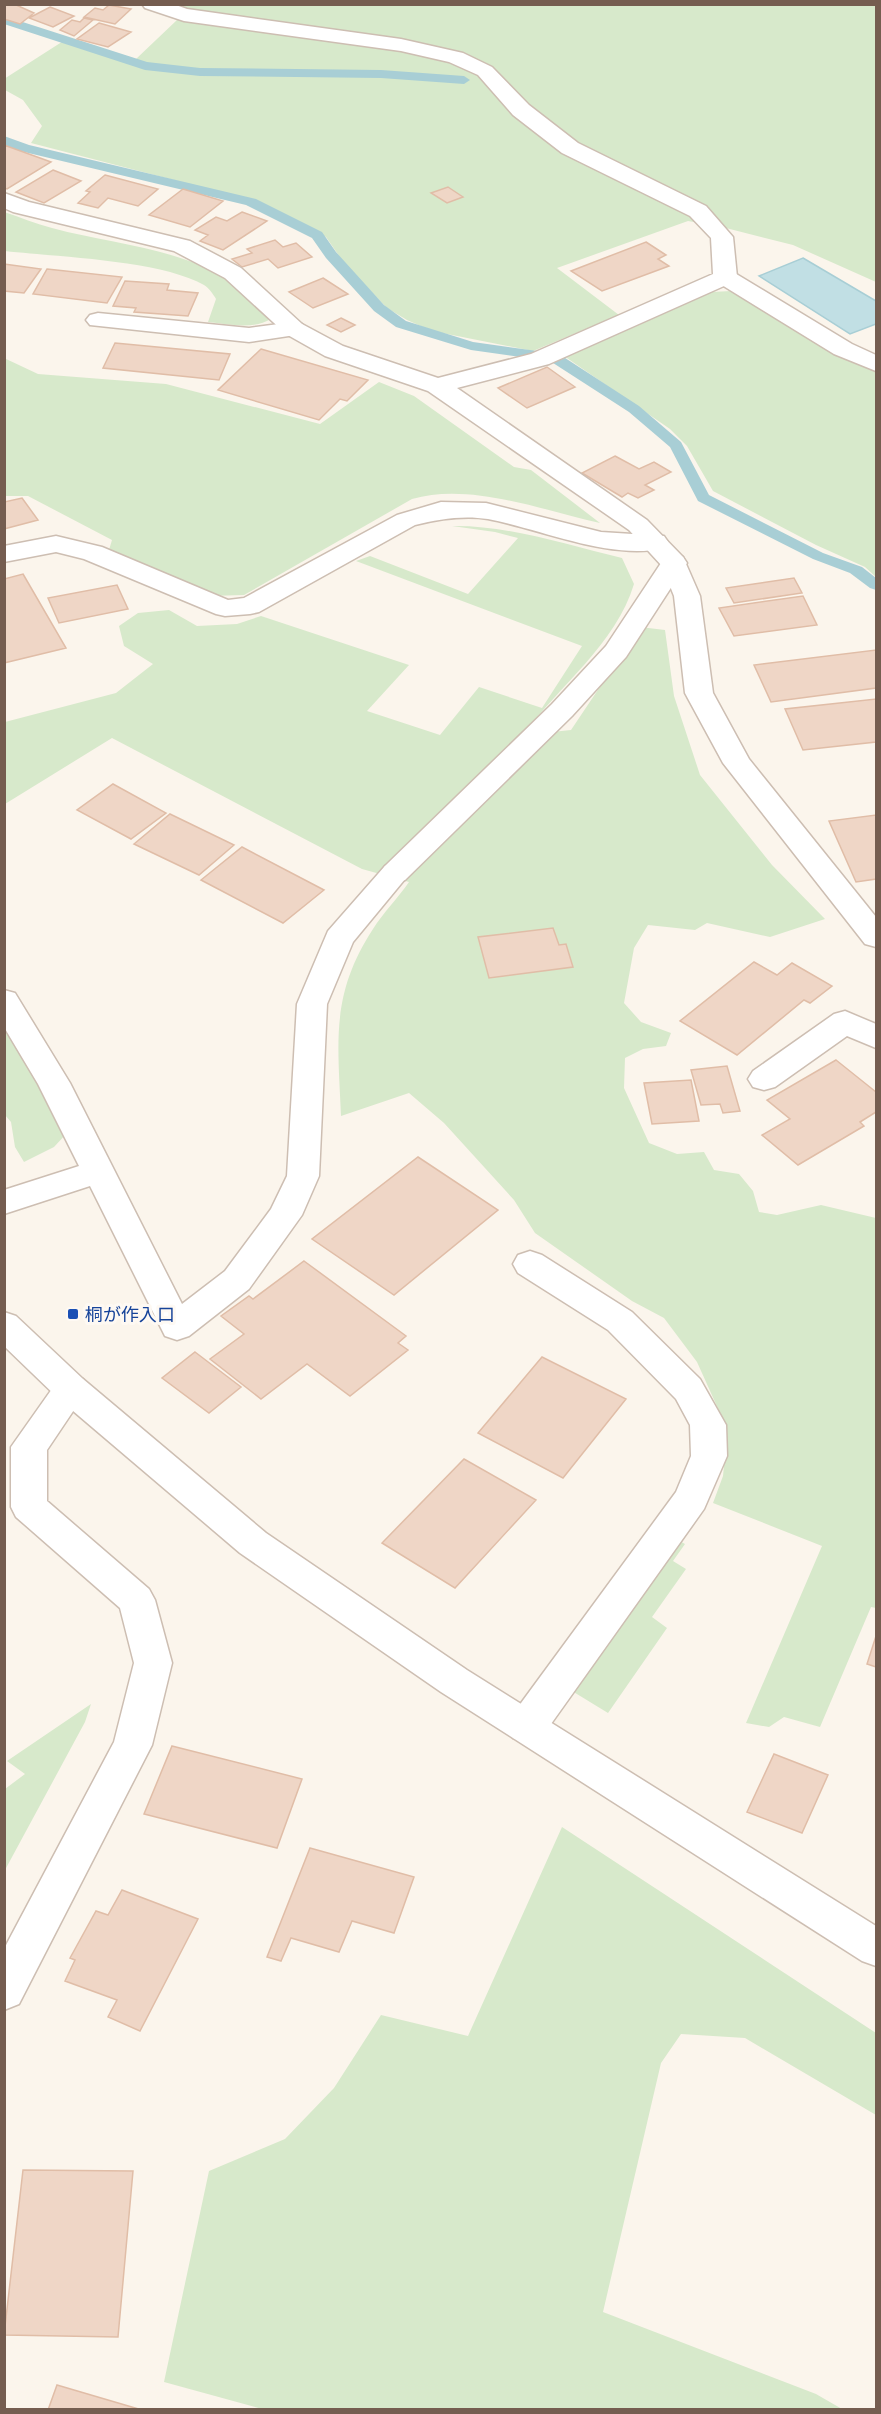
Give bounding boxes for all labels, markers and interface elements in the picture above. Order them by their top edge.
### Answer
place label: 桐が作入口 [85,1302,175,1326]
marker: 桐が作入口 [66,1307,80,1321]

